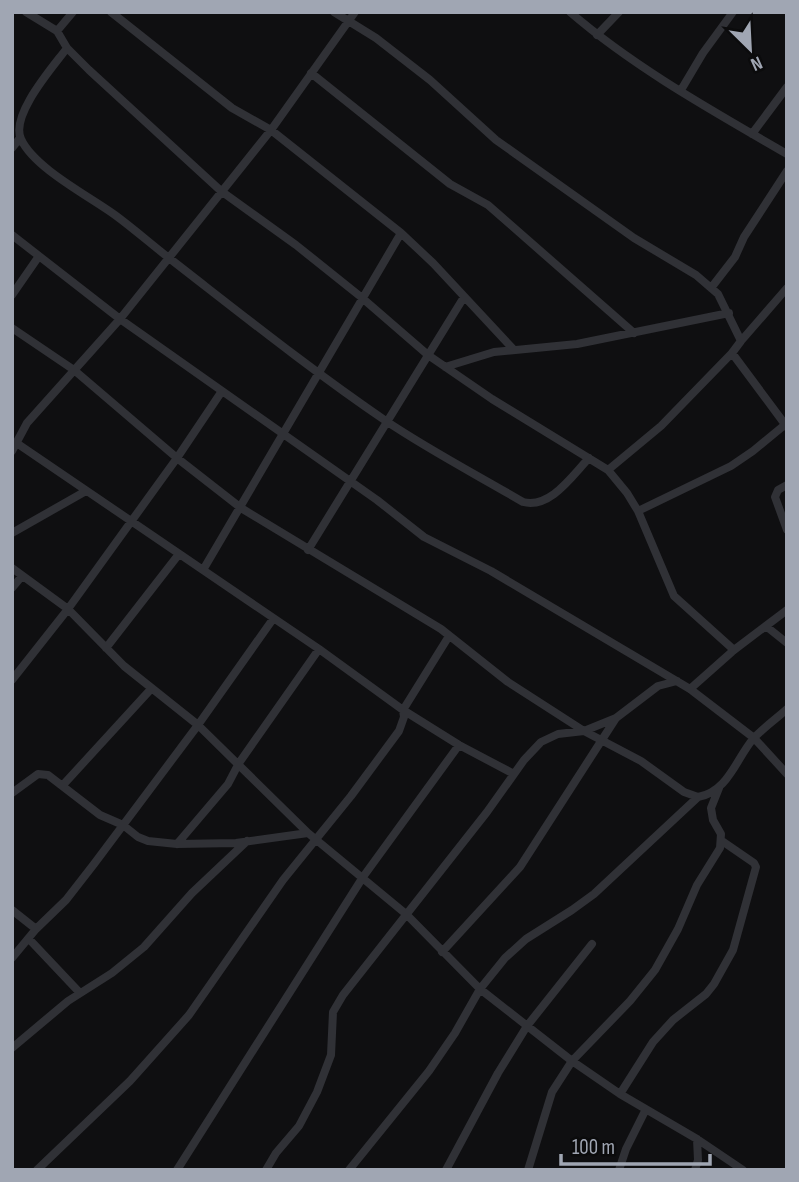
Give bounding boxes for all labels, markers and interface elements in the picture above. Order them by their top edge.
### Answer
north arrow [715,14,785,84]
text: N [747,51,766,76]
scale bar [561,1122,710,1166]
text: 100 m [572,1135,615,1160]

